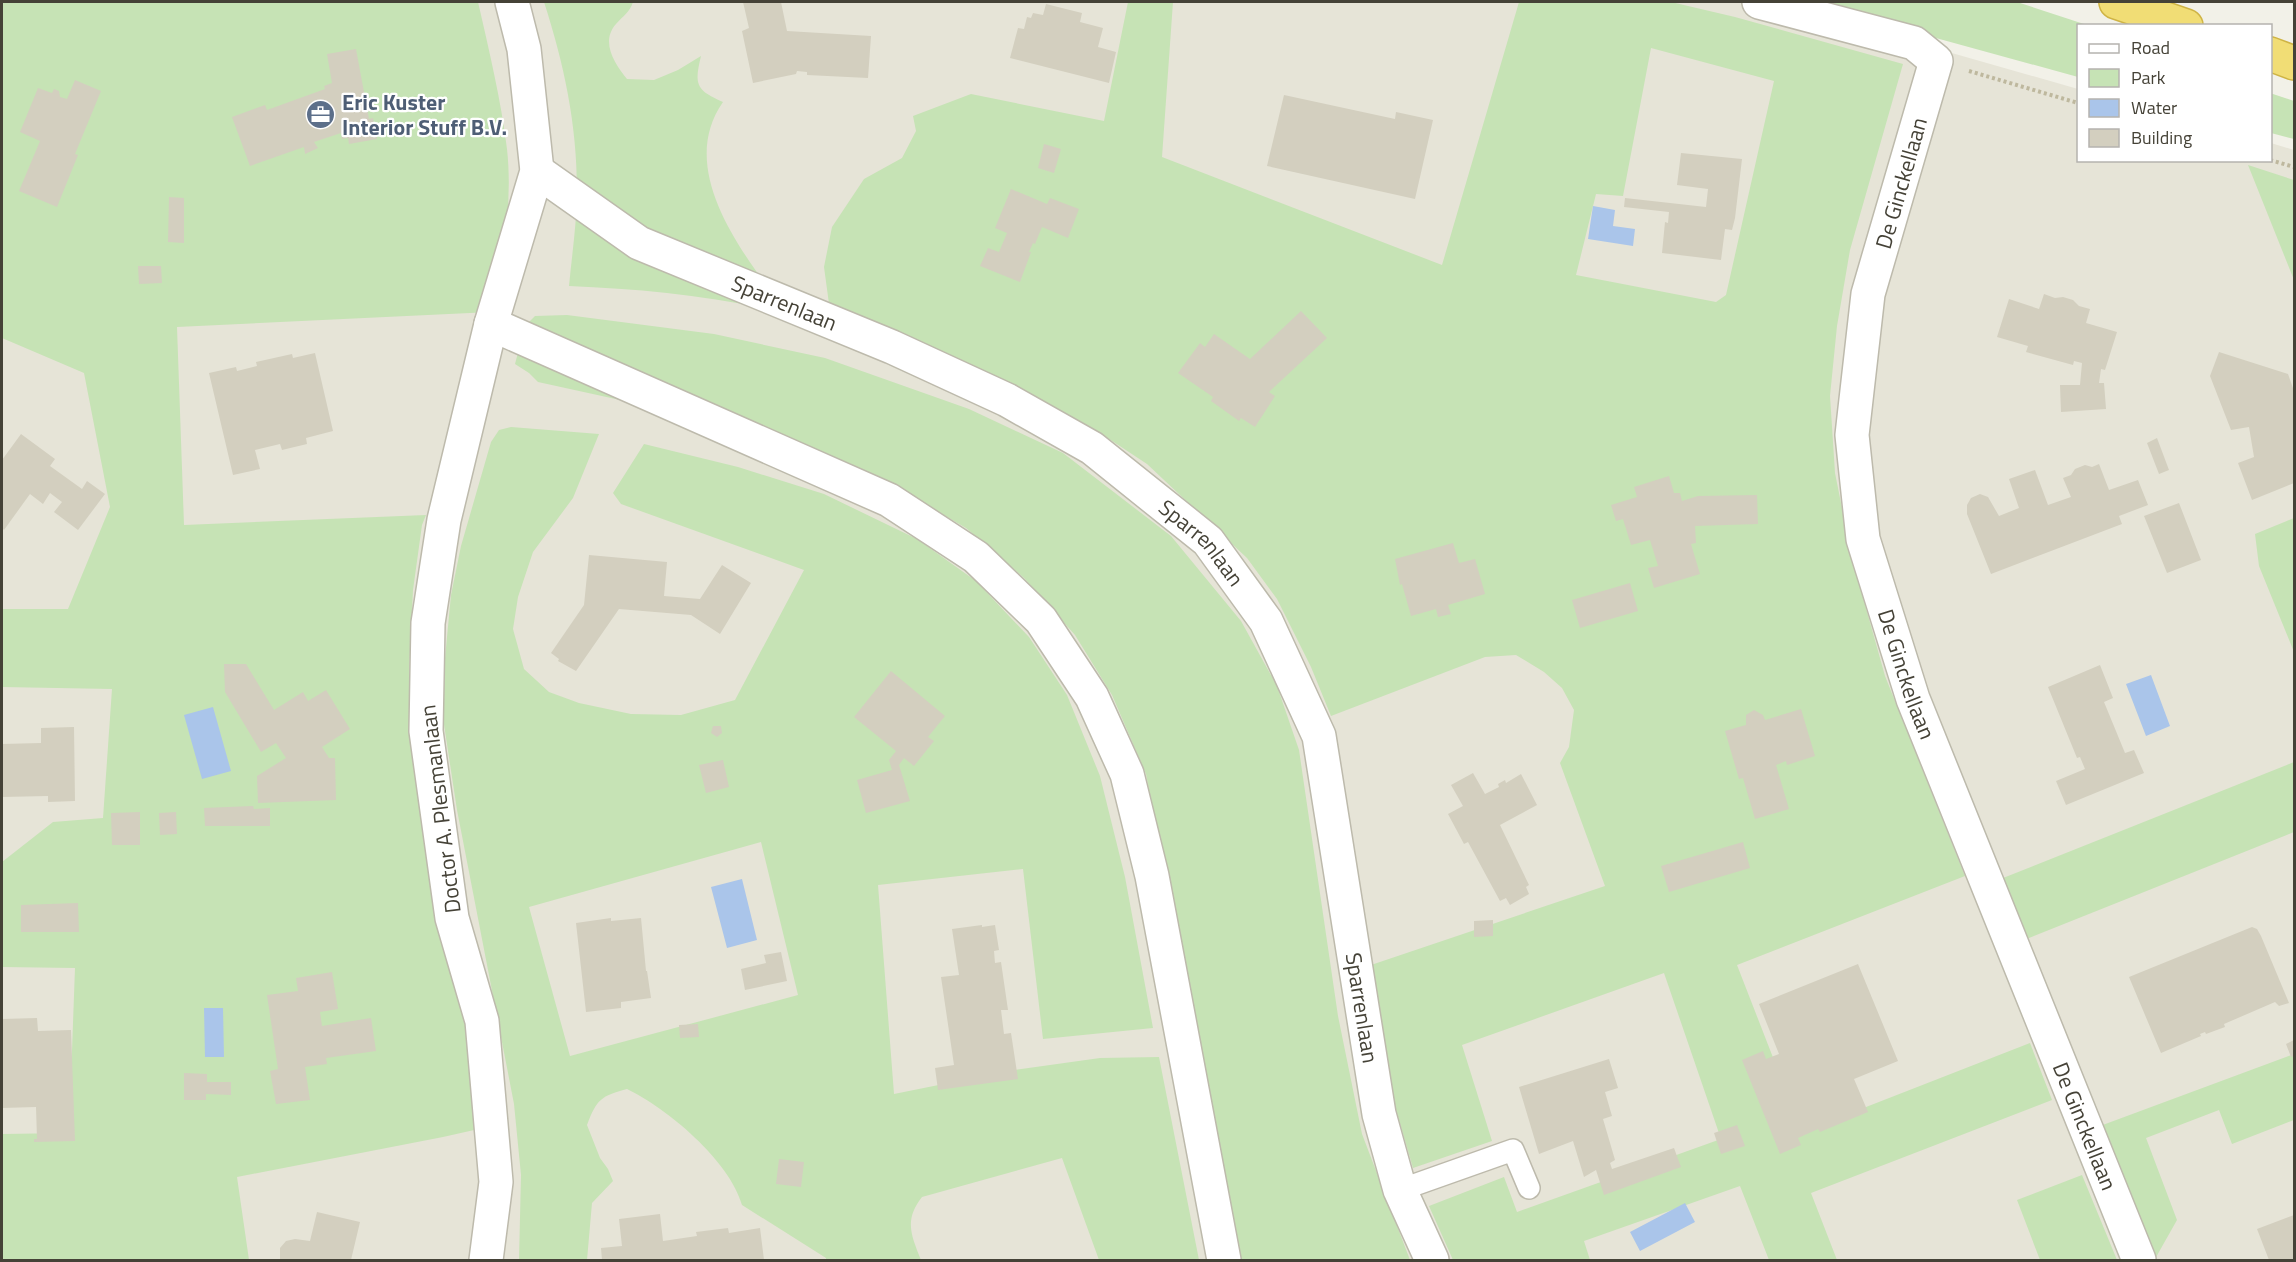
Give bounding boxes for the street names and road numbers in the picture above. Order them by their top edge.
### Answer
street label: De Ginckellaan [1866,113,1936,253]
street label: Sparrenlaan [726,266,842,340]
street label: Sparrenlaan [1151,491,1253,593]
street label: De Ginckellaan [1869,605,1945,744]
street label: Doctor A. Plesmanlaan [410,703,470,915]
street label: Sparrenlaan [1337,950,1388,1066]
street label: De Ginckellaan [2044,1057,2126,1195]

